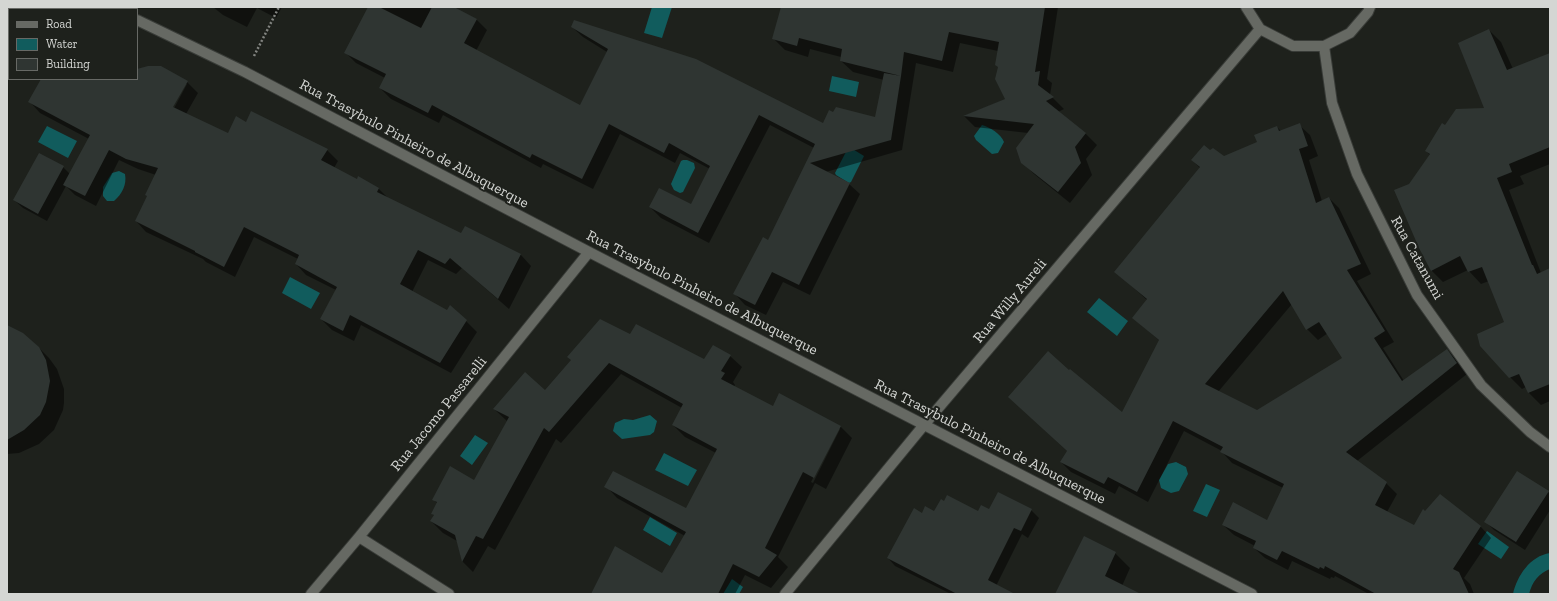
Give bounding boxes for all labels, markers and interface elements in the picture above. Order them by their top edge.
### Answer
legend [8,8,138,80]
text: Road [46,17,72,31]
text: Water [46,37,78,51]
text: Building [46,57,90,71]
street label: Rua Trasybulo Pinheiro de Albuquerque [296,76,532,212]
street label: Rua Catanumi [1387,213,1447,303]
street label: Rua Trasybulo Pinheiro de Albuquerque [583,227,821,359]
street label: Rua Willy Aureli [970,255,1050,347]
street label: Rua Jacomo Passarelli [387,353,491,475]
street label: Rua Trasybulo Pinheiro de Albuquerque [871,376,1109,508]

